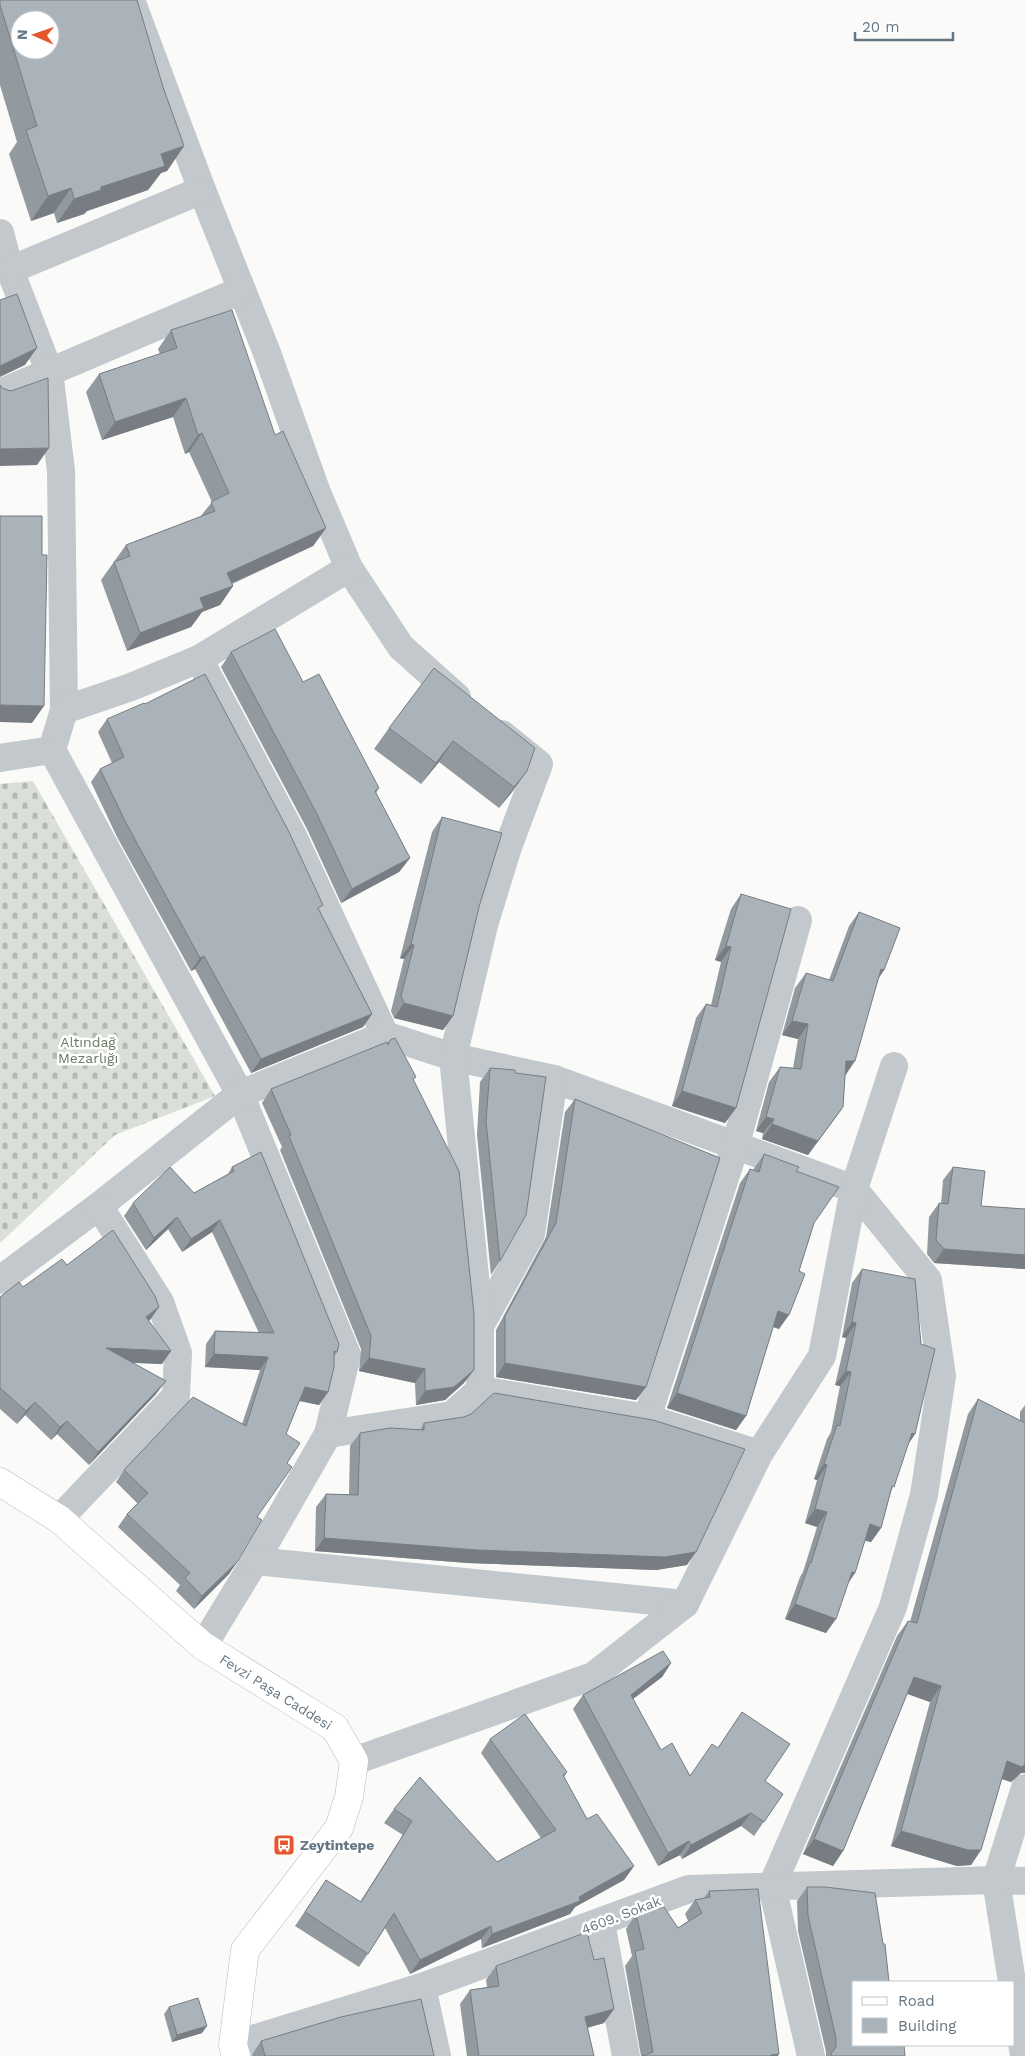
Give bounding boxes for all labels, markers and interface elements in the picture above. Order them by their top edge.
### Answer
north arrow [10,10,60,60]
scale bar [855,10,952,42]
text: 20 m [862,18,900,36]
text: N [14,29,30,40]
park label: Altındağ Mezarlığı [58,1034,118,1066]
street label: Fevzi Paşa Caddesi [217,1651,335,1733]
bus stop icon: Zeytintepe [272,1833,296,1857]
place label: Zeytintepe [300,1837,374,1853]
street label: 4609. Sokak [579,1893,663,1937]
legend [852,1981,1015,2046]
text: Road [898,1992,935,2010]
text: Building [898,2017,956,2035]

